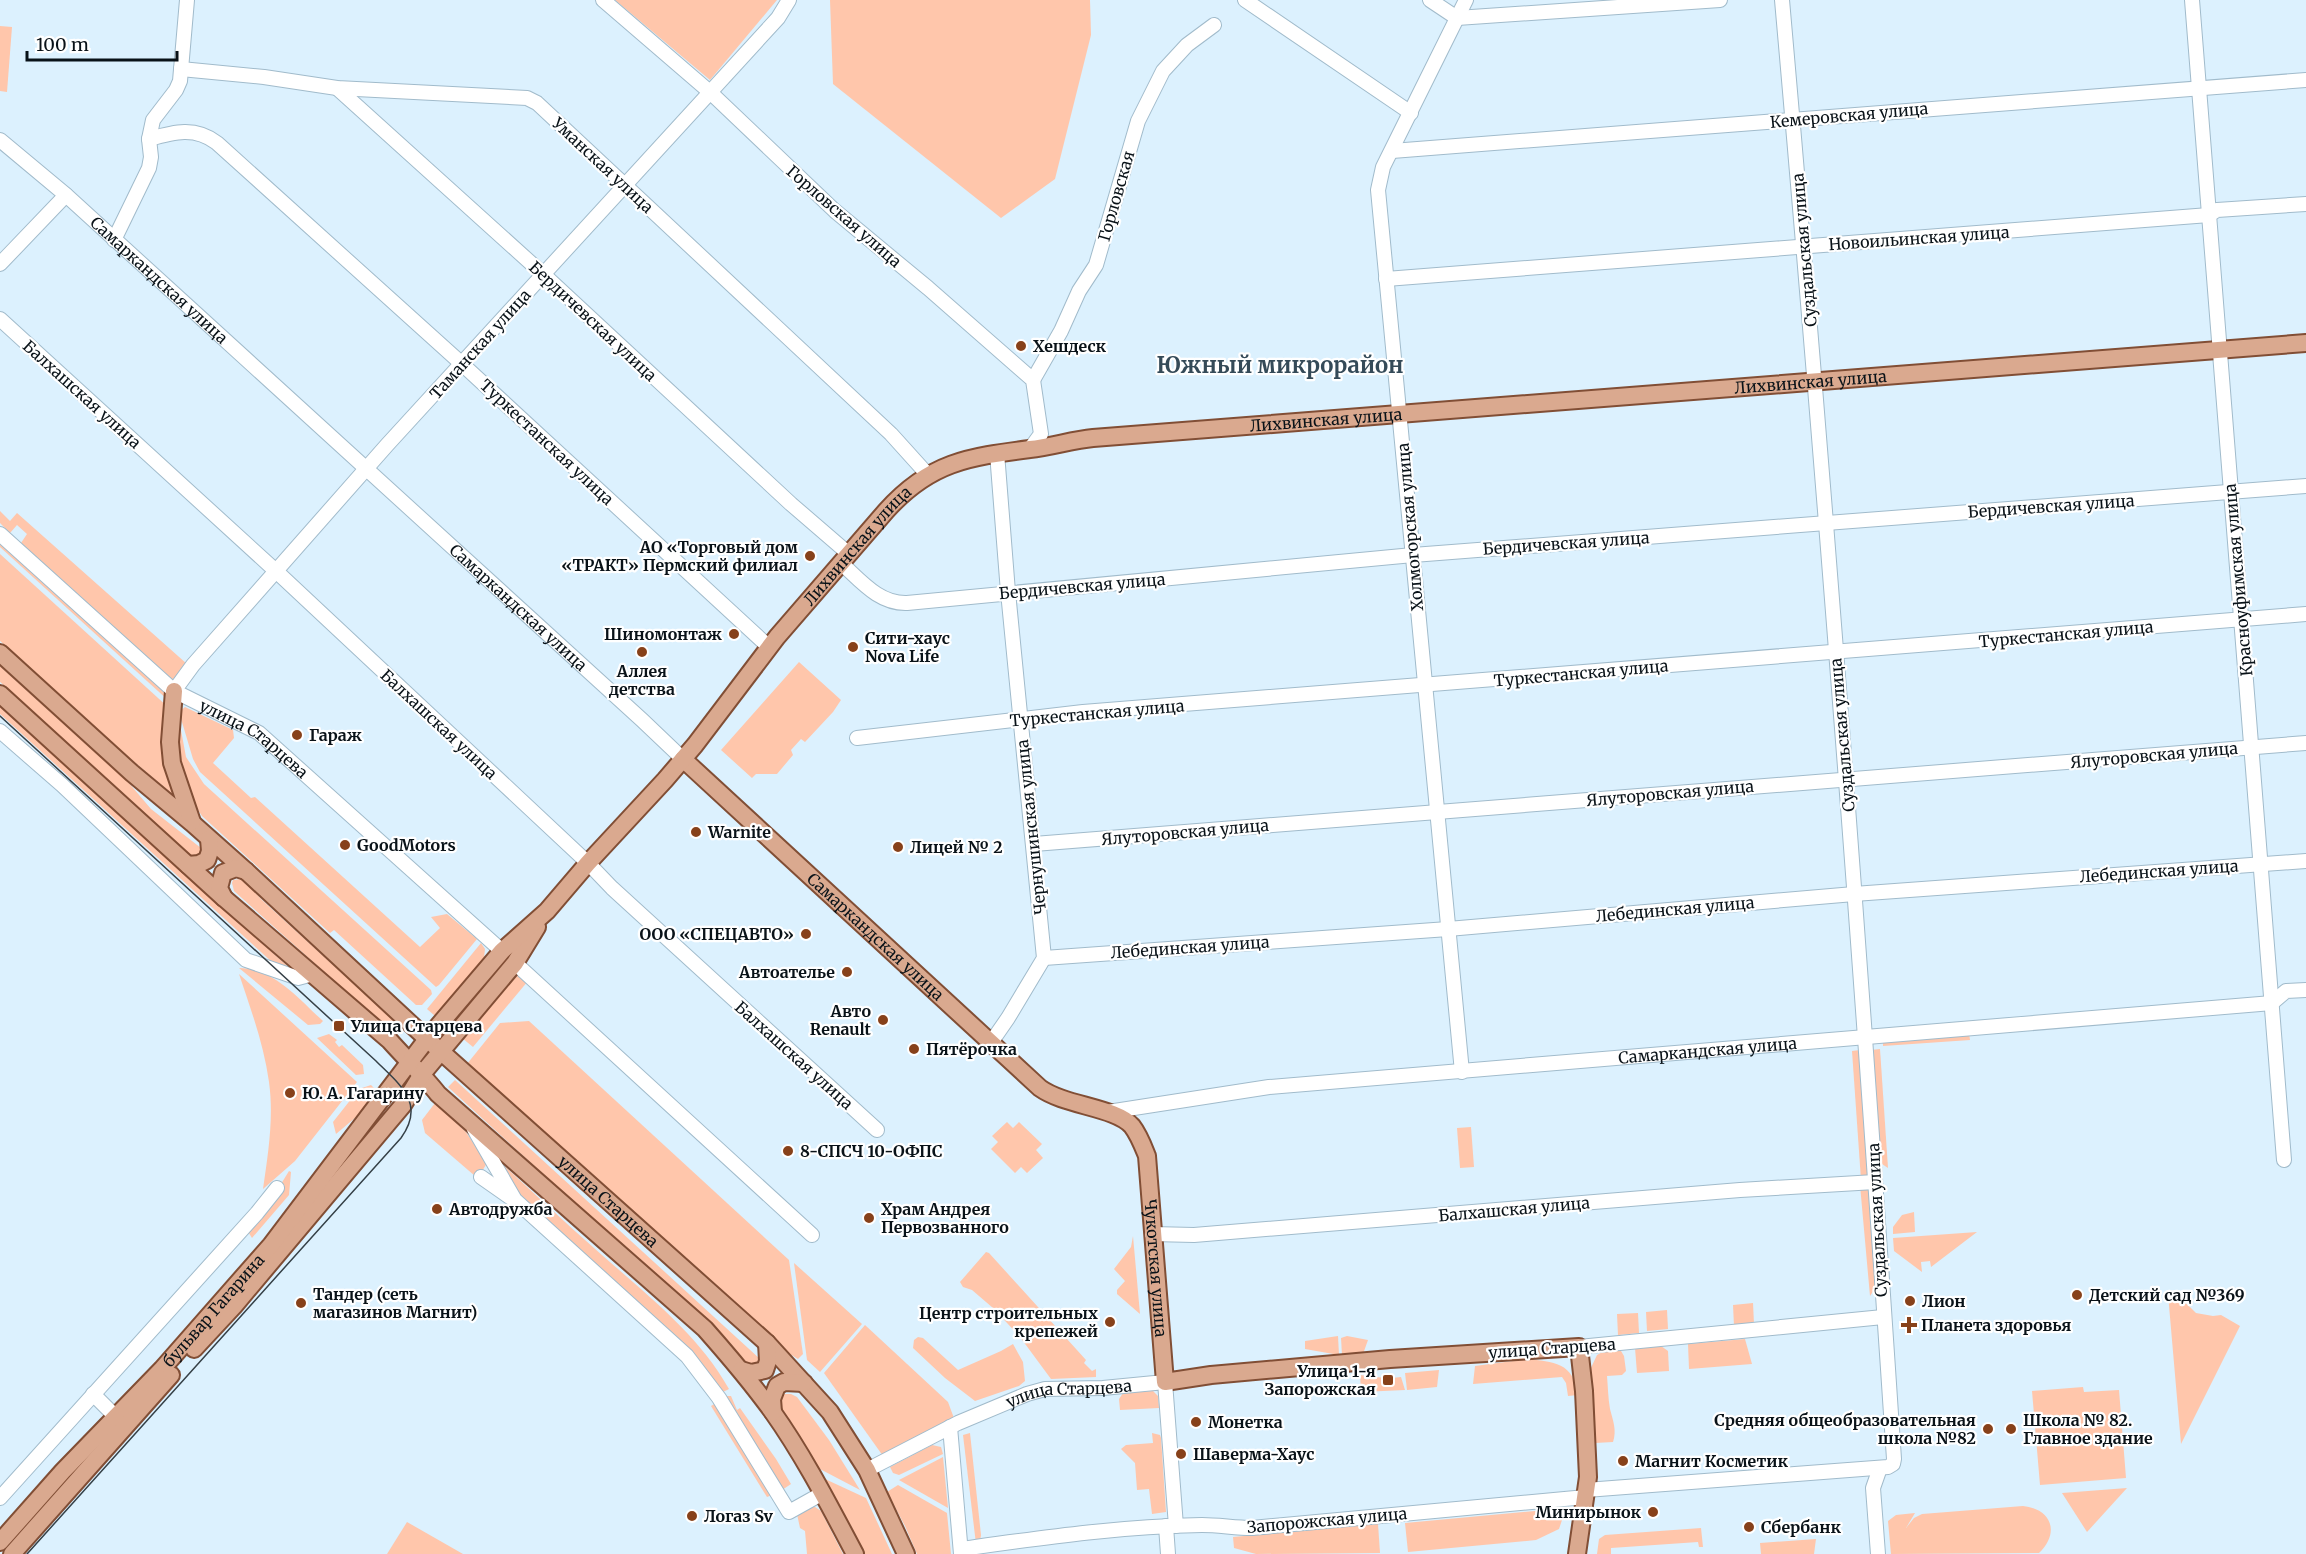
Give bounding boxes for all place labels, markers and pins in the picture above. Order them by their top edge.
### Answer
place label: Хешдеск [1033,336,1107,356]
marker: Хешдеск [1014,339,1028,353]
place label: АО «Торговый дом «ТРАКТ» Пермский филиал [561,537,799,575]
marker: АО «Торговый дом «ТРАКТ» Пермский филиал [803,549,817,563]
place label: Шинoмонтаж [604,624,722,644]
marker: Шинoмонтаж [727,627,741,641]
place label: Сити-хаус Nova Life [865,628,950,666]
marker: Сити-хаус Nova Life [846,640,860,654]
marker: Аллея детства [635,645,649,659]
place label: Аллея детства [608,661,675,699]
place label: Гараж [309,725,362,745]
marker: Гараж [290,728,304,742]
place label: Warnite [707,822,771,842]
marker: Warnite [689,825,703,839]
place label: GoodMotors [357,835,456,855]
place label: Лицей № 2 [910,837,1003,857]
marker: GoodMotors [338,838,352,852]
marker: Лицей № 2 [891,840,905,854]
place label: ООО «СПЕЦАВТО» [639,924,794,944]
marker: ООО «СПЕЦАВТО» [799,927,813,941]
place label: Автоателье [738,962,835,982]
marker: Автоателье [840,965,854,979]
place label: Авто Renault [810,1001,872,1039]
marker: Авто Renault [876,1013,890,1027]
place label: Улица Старцева [350,1016,482,1036]
marker: Улица Старцева [332,1019,346,1033]
place label: Пятёрочка [926,1039,1017,1059]
marker: Пятёрочка [907,1042,921,1056]
place label: Ю. А. Гагарину [302,1083,425,1103]
marker: Ю. А. Гагарину [283,1086,297,1100]
place label: 8-СПСЧ 10-ОФПС [800,1141,943,1161]
marker: 8-СПСЧ 10-ОФПС [781,1144,795,1158]
place label: Автодружба [448,1199,553,1219]
place label: Храм Андрея Первозванного [881,1199,1009,1237]
marker: Автодружба [430,1202,444,1216]
marker: Храм Андрея Первозванного [862,1211,876,1225]
place label: Тандер (сеть магазинов Магнит) [313,1284,477,1322]
place label: Детский сад №369 [2089,1285,2245,1305]
marker: Детский сад №369 [2070,1288,2084,1302]
place label: Лион [1922,1291,1965,1311]
marker: Лион [1903,1294,1917,1308]
marker: Тандер (сеть магазинов Магнит) [294,1296,308,1310]
place label: Центр строительных крепежей [919,1303,1098,1341]
marker: Центр строительных крепежей [1103,1315,1117,1329]
place label: Планета здоровья [1921,1315,2072,1335]
marker: Планета здоровья [1902,1318,1916,1332]
place label: Улица 1-я Запорожская [1264,1361,1376,1399]
marker: Улица 1-я Запорожская [1381,1373,1395,1387]
place label: Средняя общеобразовательная школа №82 [1714,1410,1976,1448]
place label: Школа № 82. Главное здание [2023,1410,2153,1448]
place label: Монетка [1208,1412,1283,1432]
marker: Монетка [1189,1415,1203,1429]
marker: Средняя общеобразовательная школа №82 [1981,1422,1995,1436]
marker: Школа № 82. Главное здание [2004,1422,2018,1436]
place label: Шаверма-Хаус [1193,1444,1314,1464]
marker: Шаверма-Хаус [1174,1447,1188,1461]
place label: Магнит Косметик [1635,1451,1788,1471]
marker: Магнит Косметик [1616,1454,1630,1468]
place label: Минирынок [1535,1502,1641,1522]
marker: Минирынок [1646,1505,1660,1519]
place label: Логаз Sv [704,1506,774,1526]
marker: Логаз Sv [685,1509,699,1523]
place label: Сбербанк [1761,1517,1841,1537]
marker: Сбербанк [1742,1520,1756,1534]

